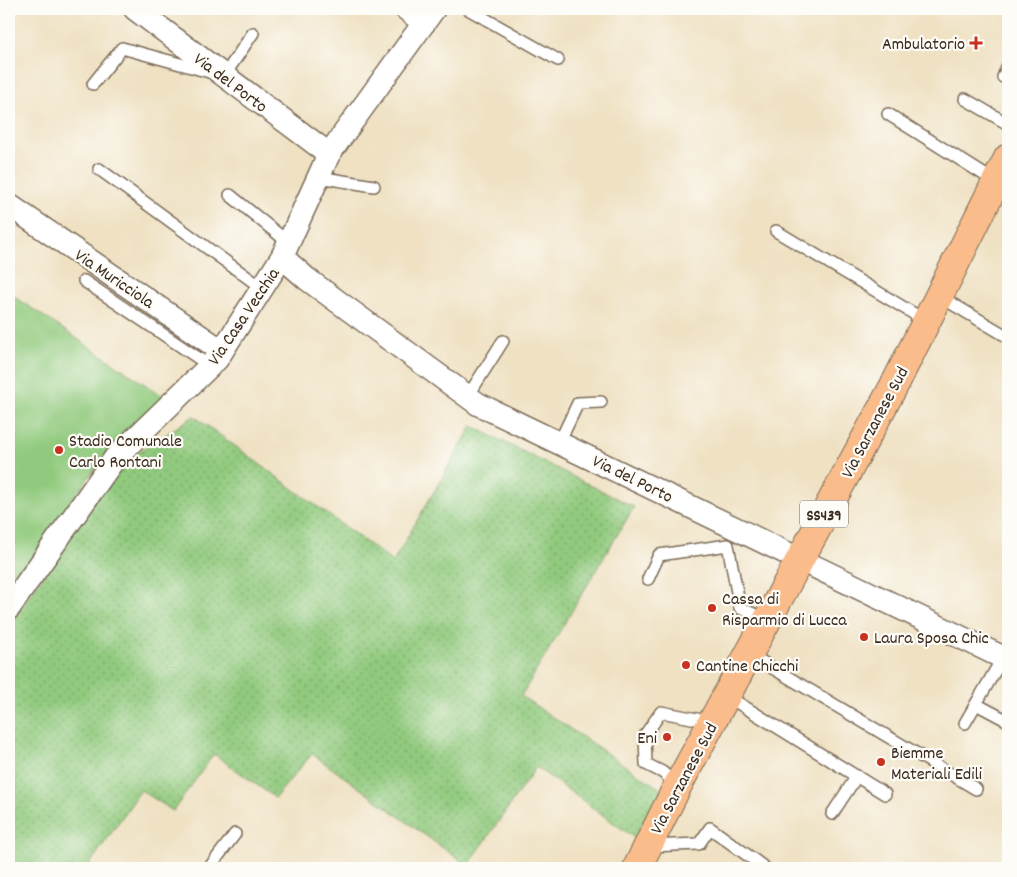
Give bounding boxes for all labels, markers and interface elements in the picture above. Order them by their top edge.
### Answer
place label: Ambulatorio [882,33,965,58]
marker: Ambulatorio [969,36,983,50]
street label: Via del Porto [187,48,272,120]
street label: Via Muricciola [69,244,159,316]
street label: Via Casa Vecchia [203,263,287,371]
street label: Via Sarzanese Sud [836,363,916,483]
place label: Stadio Comunale Carlo Rontani [69,430,182,476]
marker: Stadio Comunale Carlo Rontani [53,444,65,456]
street label: Via del Porto [587,450,676,511]
road number: SS439 [800,500,848,528]
place label: Cassa di Risparmio di Lucca [722,588,847,634]
marker: Cassa di Risparmio di Lucca [706,602,718,614]
place label: Laura Sposa Chic [874,627,989,652]
marker: Laura Sposa Chic [858,631,870,643]
place label: Cantine Chicchi [696,655,798,680]
marker: Cantine Chicchi [680,659,692,671]
street label: Via Sarzanese Sud [645,719,725,839]
place label: Eni [637,727,657,752]
marker: Eni [661,731,673,743]
place label: Biemme Materiali Edili [891,742,982,788]
marker: Biemme Materiali Edili [875,756,887,768]

